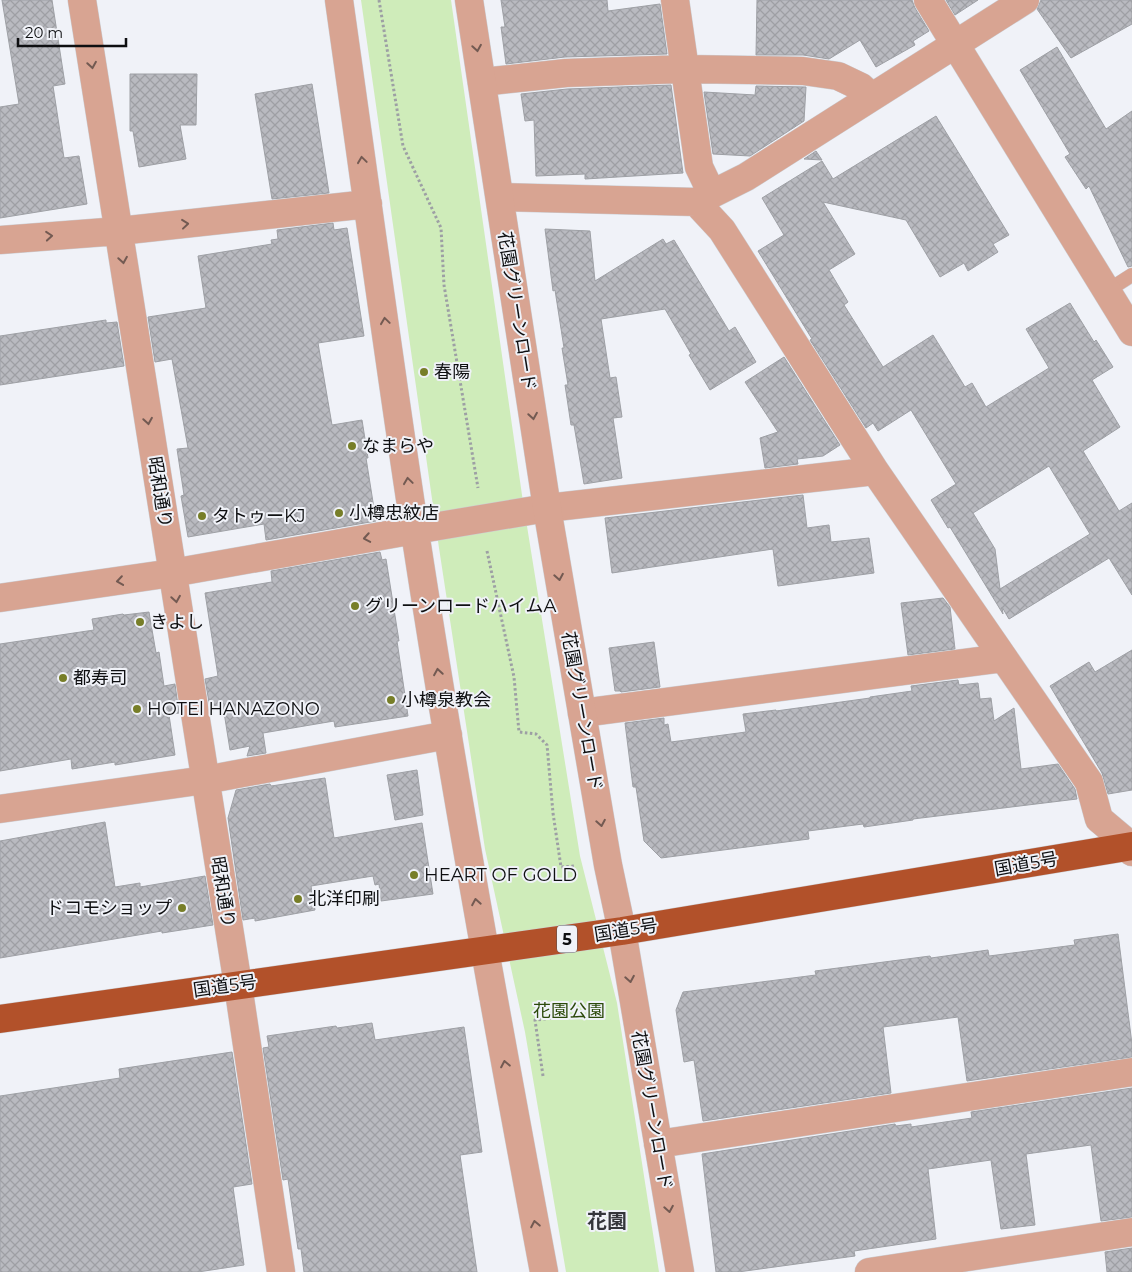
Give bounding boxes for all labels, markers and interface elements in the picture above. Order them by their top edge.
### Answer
scale bar [18,15,125,47]
text: 20 m [25,23,63,42]
one-way arrow [471,44,481,53]
one-way arrow [87,61,97,70]
one-way arrow [357,155,368,163]
one-way arrow [181,219,189,230]
street label: 花園グリーンロード [494,230,540,392]
one-way arrow [45,231,53,242]
one-way arrow [118,256,128,265]
one-way arrow [380,316,391,324]
place label: 春陽 [434,361,470,383]
marker: 春陽 [418,366,430,378]
one-way arrow [527,413,538,421]
one-way arrow [143,417,153,425]
place label: なまらや [362,435,434,457]
marker: なまらや [346,440,358,452]
street label: 昭和通り [144,455,176,529]
one-way arrow [403,477,414,485]
place label: 小樽忠紋店 [349,502,439,524]
place label: タトゥーKJ [212,505,306,527]
marker: 小樽忠紋店 [333,507,345,519]
marker: タトゥーKJ [196,510,208,522]
one-way arrow [362,533,371,543]
one-way arrow [553,572,563,581]
one-way arrow [116,575,125,585]
one-way arrow [171,595,181,603]
place label: グリーンロードハイムA [365,595,556,617]
marker: グリーンロードハイムA [349,600,361,612]
place label: きよし [150,611,204,633]
marker: きよし [134,616,146,628]
street label: 花園グリーンロード [557,630,607,792]
place label: 都寿司 [73,667,127,689]
one-way arrow [433,668,443,677]
marker: 都寿司 [57,672,69,684]
place label: 小樽泉教会 [401,689,491,711]
marker: 小樽泉教会 [385,694,397,706]
place label: HOTEl HANAZONO [147,698,320,720]
marker: HOTEl HANAZONO [131,703,143,715]
one-way arrow [596,819,606,828]
street label: 国道5号 [992,848,1060,880]
street label: 昭和通り [207,855,239,929]
place label: HEART OF GOLD [424,864,577,886]
marker: HEART OF GOLD [408,869,420,881]
place label: 北洋印刷 [308,888,380,910]
marker: 北洋印刷 [292,893,304,905]
place label: ドコモショップ [46,897,172,919]
one-way arrow [471,897,481,906]
marker: ドコモショップ [176,902,188,914]
street label: 国道5号 [593,914,659,946]
road number: 5 [557,926,577,952]
street label: 国道5号 [192,971,258,1001]
one-way arrow [625,975,635,984]
park label: 花園公園 [533,1000,605,1022]
street label: 花園グリーンロード [627,1029,677,1191]
one-way arrow [501,1060,511,1069]
one-way arrow [664,1204,674,1213]
district label: 花園 [587,1209,627,1233]
one-way arrow [531,1220,541,1228]

